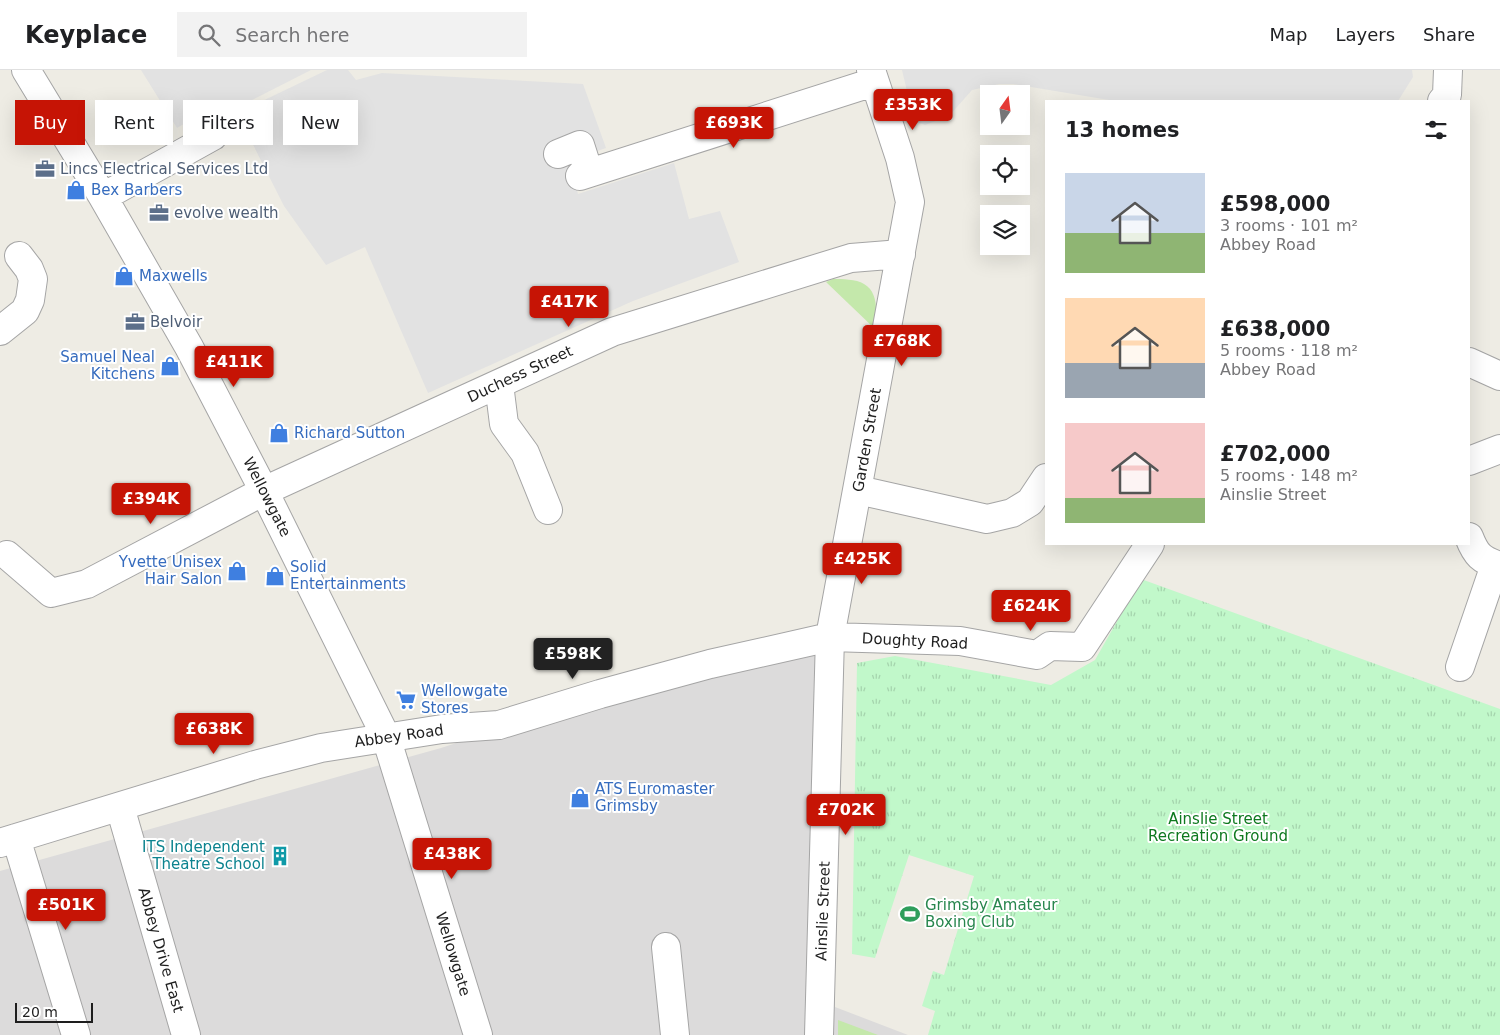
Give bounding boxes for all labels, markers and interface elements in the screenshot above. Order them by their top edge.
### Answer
search box [177,12,527,57]
text: Keyplace [25,21,147,49]
icon: search [195,21,223,49]
text: Search here [235,24,349,46]
text: Map [1269,24,1307,45]
text: Layers [1335,24,1395,45]
text: Share [1423,24,1475,45]
north arrow [980,85,1030,135]
map controls [980,85,1030,255]
pin: £353K [878,88,948,131]
text: £353K [885,95,941,114]
chip: Buy [15,100,85,145]
chip: Rent [95,100,173,145]
chip: Filters [183,100,273,145]
chip: New [283,100,358,145]
pin: £693K [699,106,769,149]
text: £693K [706,113,762,132]
icon: filters [1422,116,1450,144]
text: 13 homes [1065,118,1180,142]
button: locate [980,145,1030,195]
office icon: Lincs Electrical Services Ltd [34,158,56,180]
place label: Lincs Electrical Services Ltd [60,160,268,178]
shop icon: Bex Barbers [65,179,87,201]
place label: Bex Barbers [91,181,182,199]
text: £598,000 [1220,192,1330,216]
icon: home [1105,193,1165,253]
office icon: evolve wealth [148,202,170,224]
place label: evolve wealth [174,204,279,222]
button: layers [980,205,1030,255]
text: 3 rooms · 101 m² [1220,216,1358,235]
text: Abbey Road [1220,235,1316,254]
shop icon: Maxwells [113,265,135,287]
place label: Maxwells [139,267,208,285]
pin: £417K [534,286,604,328]
text: £417K [541,292,597,311]
office icon: Belvoir [124,311,146,333]
place label: Belvoir [150,313,203,331]
text: £638,000 [1220,317,1330,341]
icon: home [1105,318,1165,378]
pin: £768K [867,324,937,367]
text: £768K [874,331,930,350]
text: 5 rooms · 118 m² [1220,341,1358,360]
street label: Duchess Street [465,342,576,406]
pin: £411K [199,346,269,388]
place label: Samuel Neal Kitchens [60,348,155,383]
text: £411K [206,352,262,371]
shop icon: Samuel Neal Kitchens [159,355,181,377]
text: Abbey Road [1220,360,1316,379]
street label: Garden Street [849,386,885,493]
shop icon: Richard Sutton [268,422,290,444]
place label: Richard Sutton [294,424,405,442]
text: £702,000 [1220,442,1330,466]
icon: home [1105,443,1165,503]
street label: Wellowgate [239,454,295,540]
text: 5 rooms · 148 m² [1220,466,1358,485]
pin: £394K [116,482,186,525]
text: Ainslie Street [1220,485,1326,504]
text: £394K [123,489,179,508]
pin: £425K [827,542,897,585]
text: £425K [834,549,890,568]
place label: Yvette Unisex Hair Salon [118,553,222,588]
place label: Solid Entertainments [290,558,406,593]
shop icon: Yvette Unisex Hair Salon [226,560,248,582]
shop icon: Solid Entertainments [264,565,286,587]
pin: £624K [996,590,1066,632]
text: £624K [1003,596,1059,615]
street label: Doughty Road [861,629,969,653]
pin: £598K [538,638,608,680]
text: £598K [545,644,601,663]
place label: Wellowgate Stores [421,682,508,717]
supermarket icon: Wellowgate Stores [395,689,417,711]
pin: £638K [179,712,249,755]
text: £638K [186,719,242,738]
street label: Abbey Road [353,721,445,751]
place label: ATS Euromaster Grimsby [595,780,715,815]
shop icon: ATS Euromaster Grimsby [569,787,591,809]
pin: £702K [811,794,881,836]
text: £702K [818,800,874,819]
park label: Ainslie Street Recreation Ground [1148,810,1288,845]
place label: ITS Independent Theatre School [142,838,265,873]
pin: £438K [417,838,487,880]
text: £438K [424,844,480,863]
building icon: ITS Independent Theatre School [269,845,291,867]
street label: Ainslie Street [812,861,834,961]
street label: Abbey Drive East [135,885,188,1015]
pin: £501K [31,888,101,931]
text: £501K [38,895,94,914]
place label: Grimsby Amateur Boxing Club [925,896,1058,931]
sports icon: Grimsby Amateur Boxing Club [899,903,921,925]
street label: Wellowgate [432,910,474,998]
scale bar [15,1000,92,1023]
text: 20 m [22,1004,58,1020]

